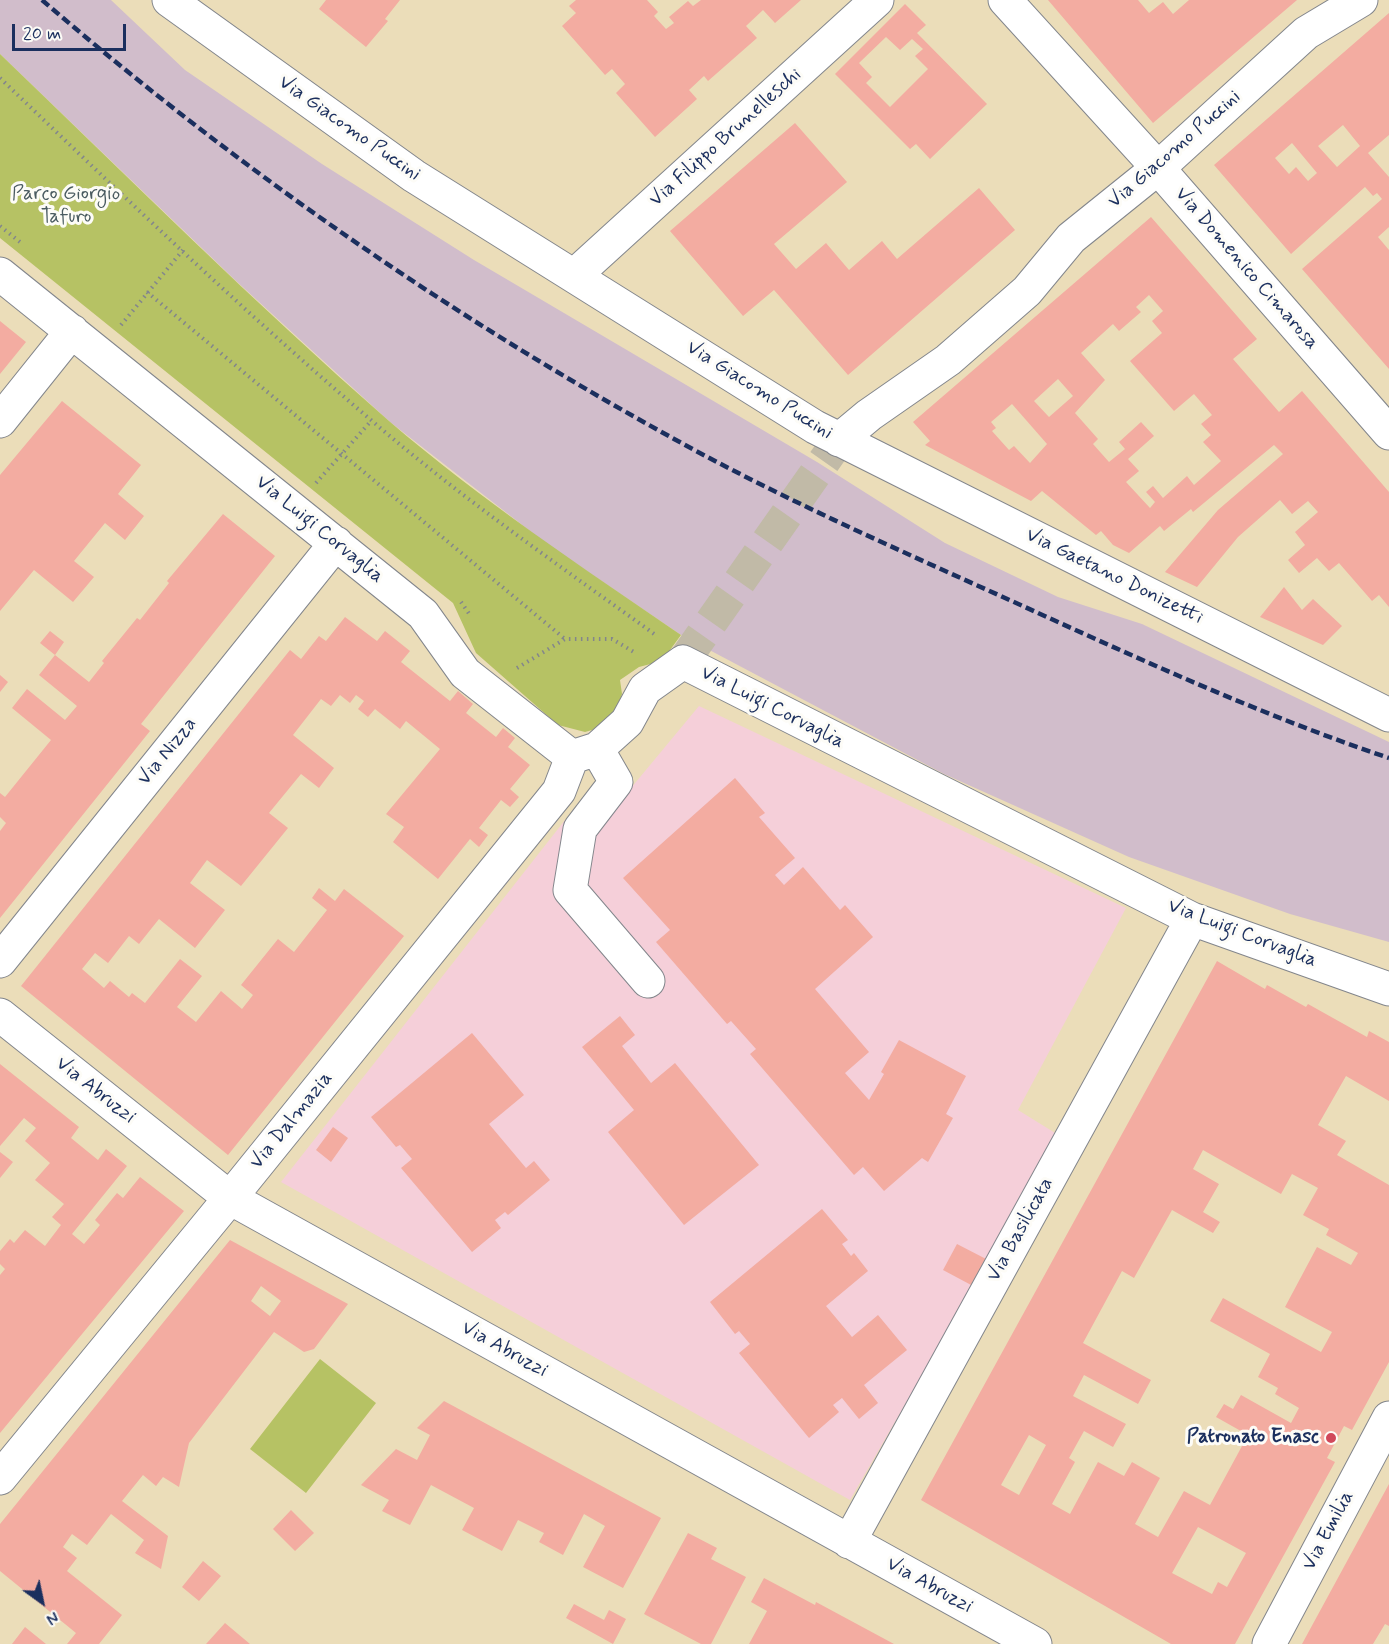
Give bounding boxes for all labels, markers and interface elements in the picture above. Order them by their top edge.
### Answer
scale bar [15,12,129,50]
text: 20 m [23,22,61,46]
street label: Via Filippo Brunelleschi [645,63,807,213]
street label: Via Giacomo Puccini [273,71,425,187]
street label: Via Giacomo Puccini [1104,86,1246,214]
park label: Parco Giorgio Tafuro [12,183,120,230]
street label: Via Domenico Cimarosa [1169,183,1323,355]
street label: Via Giacomo Puccini [681,336,837,446]
street label: Via Luigi Corvaglia [250,471,388,589]
street label: Via Gaetano Donizetti [1021,524,1207,630]
street label: Via Luigi Corvaglia [696,661,848,755]
street label: Via Nizza [133,713,203,791]
street label: Via Luigi Corvaglia [1164,895,1320,973]
street label: Via Abruzzi [50,1052,140,1130]
street label: Via Dalmazia [245,1067,339,1175]
street label: Via Basilicata [983,1174,1059,1286]
street label: Via Abruzzi [457,1317,551,1383]
place label: Patronato Enasc [1187,1426,1319,1450]
marker: Patronato Enasc [1324,1431,1338,1445]
street label: Via Emilia [1298,1487,1360,1575]
street label: Via Abruzzi [882,1553,976,1619]
north arrow [12,1572,72,1632]
text: N [42,1606,62,1629]

